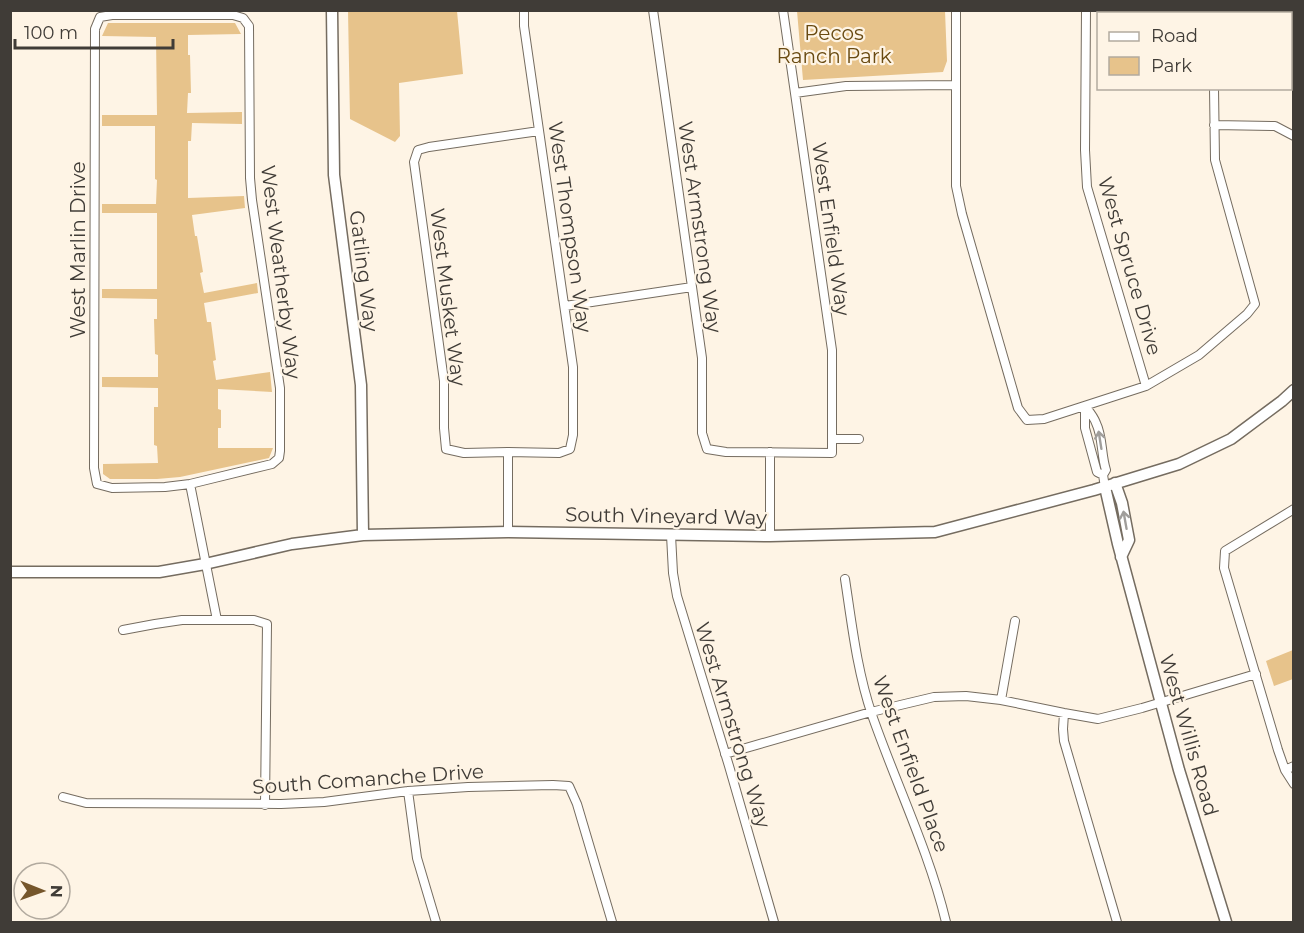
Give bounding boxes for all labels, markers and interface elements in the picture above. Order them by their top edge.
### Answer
scale bar [15,12,172,50]
legend [1097,12,1292,90]
park label: Pecos Ranch Park [776,21,892,68]
text: 100 m [24,22,78,44]
text: Road [1151,25,1198,47]
text: Park [1151,55,1192,77]
street label: West Armstrong Way [673,119,727,335]
street label: West Thompson Way [543,120,597,334]
street label: West Enfield Way [807,141,855,317]
street label: West Marlin Drive [66,162,90,339]
street label: West Weatherby Way [256,164,306,380]
street label: West Spruce Drive [1093,174,1167,358]
street label: West Musket Way [425,207,471,387]
street label: Gatling Way [345,209,383,333]
one-way arrow [1094,430,1105,450]
street label: South Vineyard Way [565,502,767,530]
one-way arrow [1119,511,1130,531]
street label: West Armstrong Way [690,619,776,831]
street label: West Willis Road [1154,651,1224,819]
street label: West Enfield Place [868,672,954,856]
street label: South Comanche Drive [251,759,485,799]
north arrow [12,861,72,921]
text: N [47,885,66,898]

